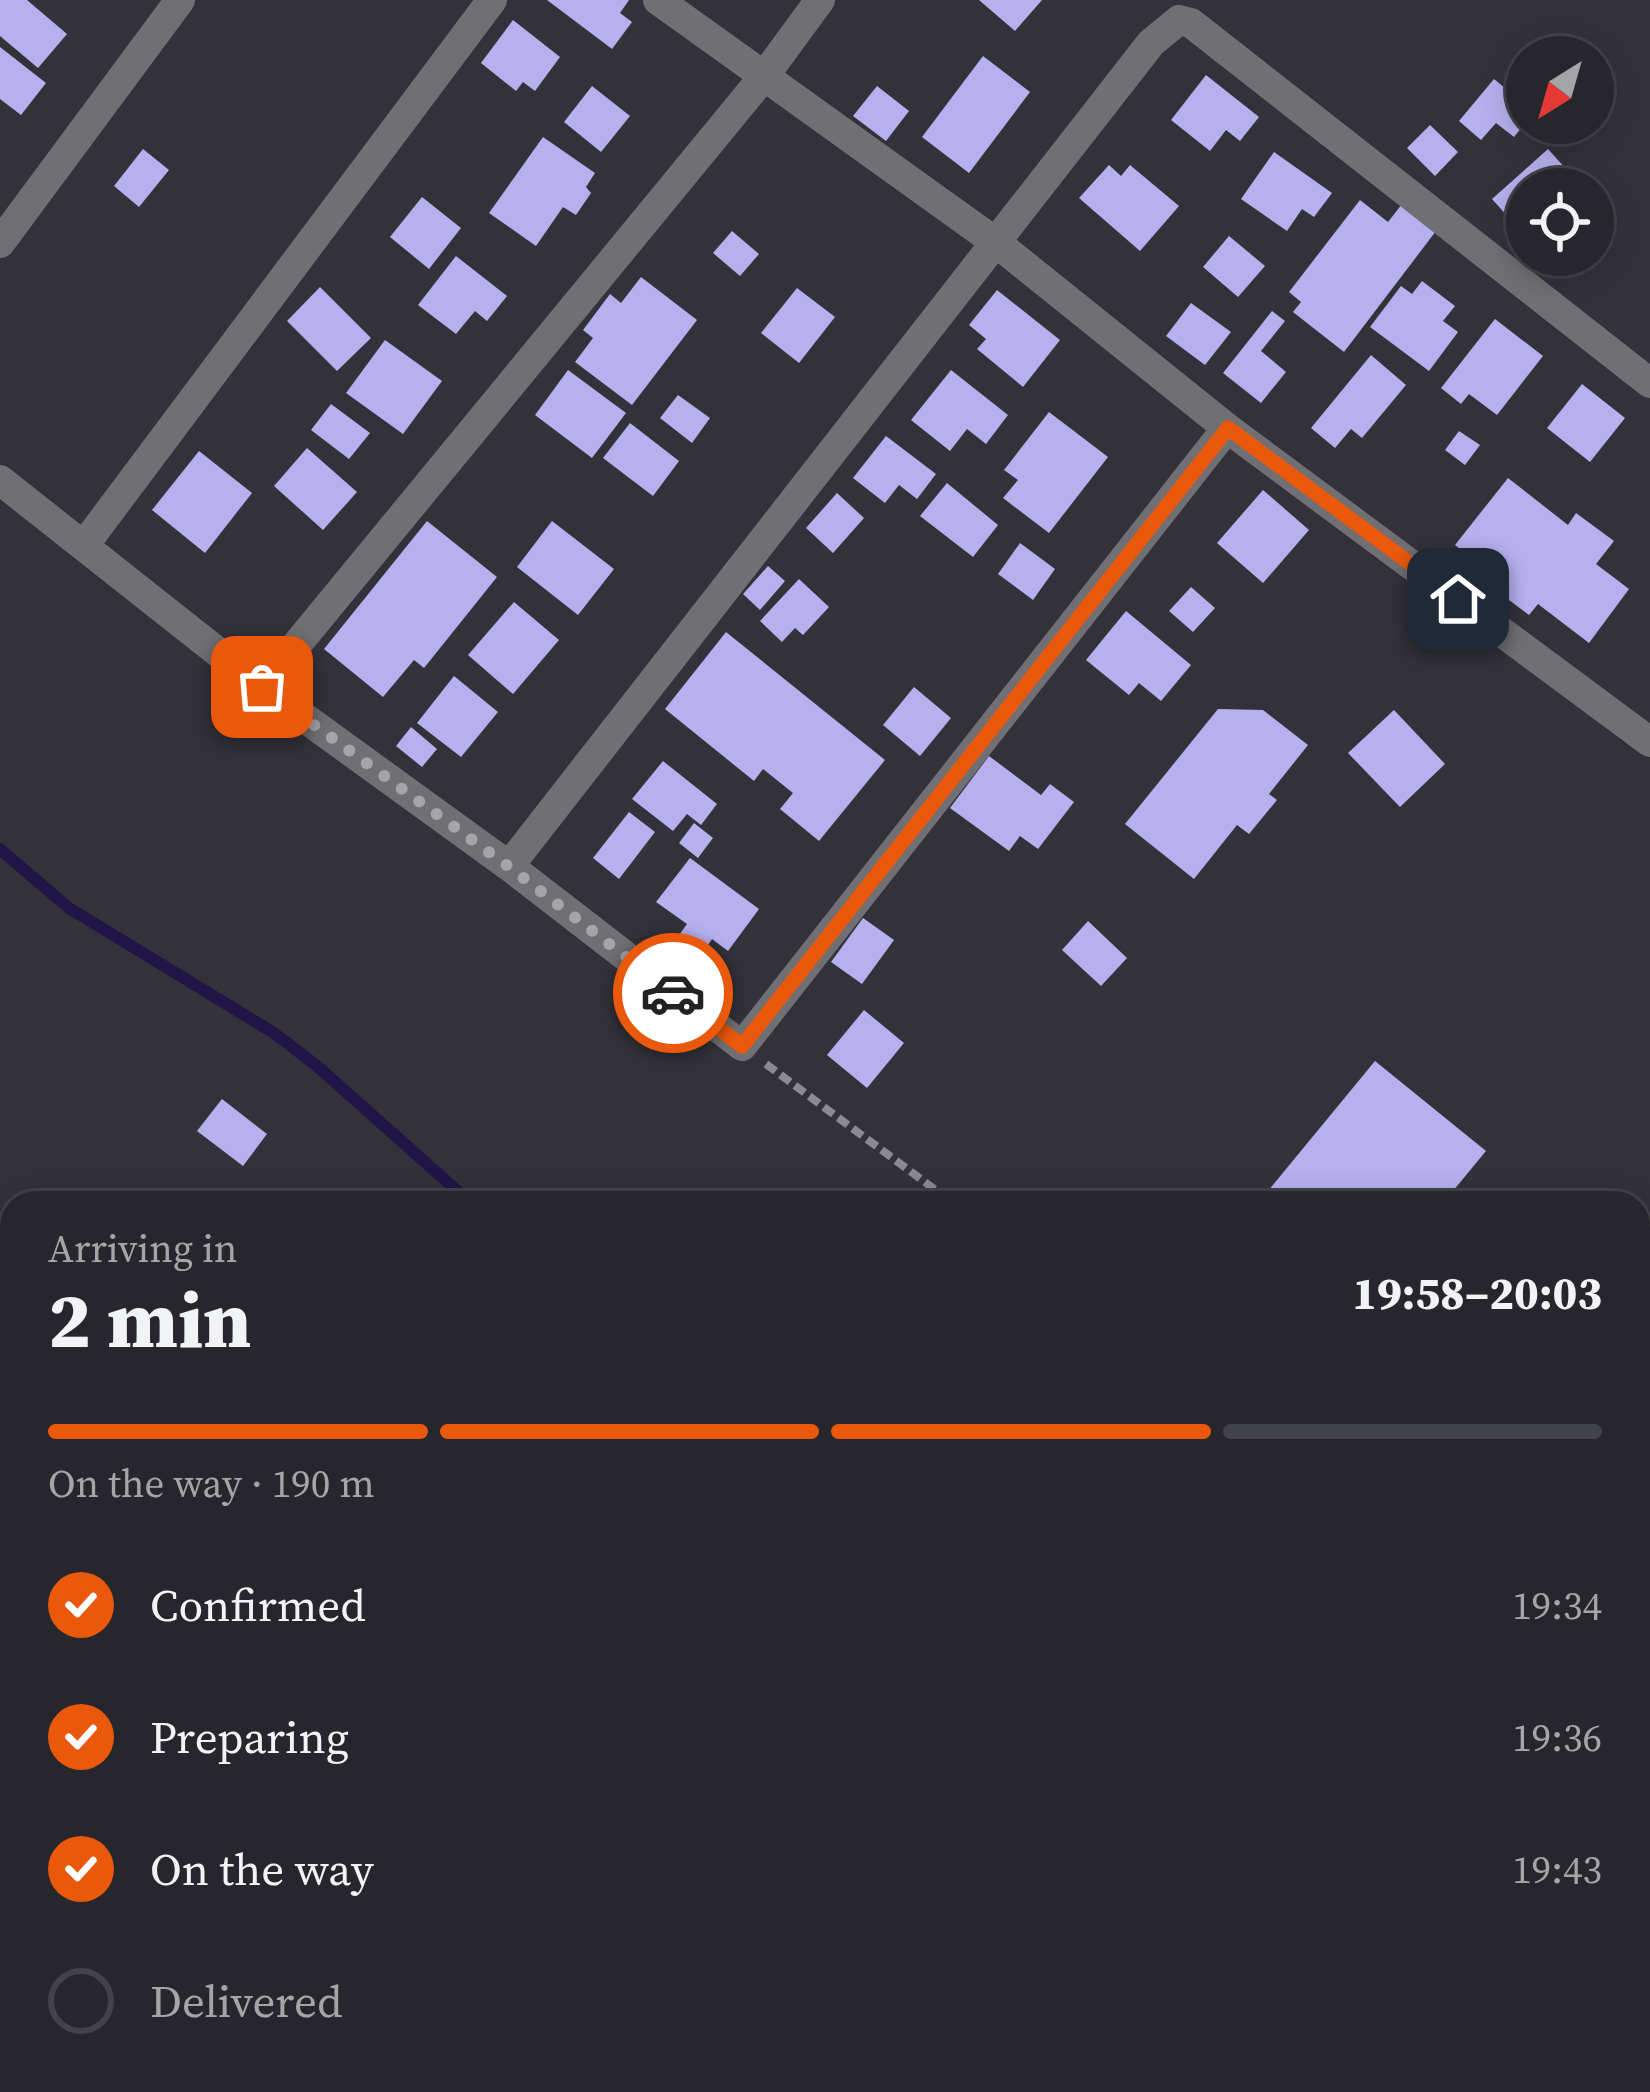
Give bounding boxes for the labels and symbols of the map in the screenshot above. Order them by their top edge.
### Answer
north arrow [1506,36,1614,144]
pin [1407,548,1509,650]
pin [211,636,313,738]
courier [613,933,733,1053]

